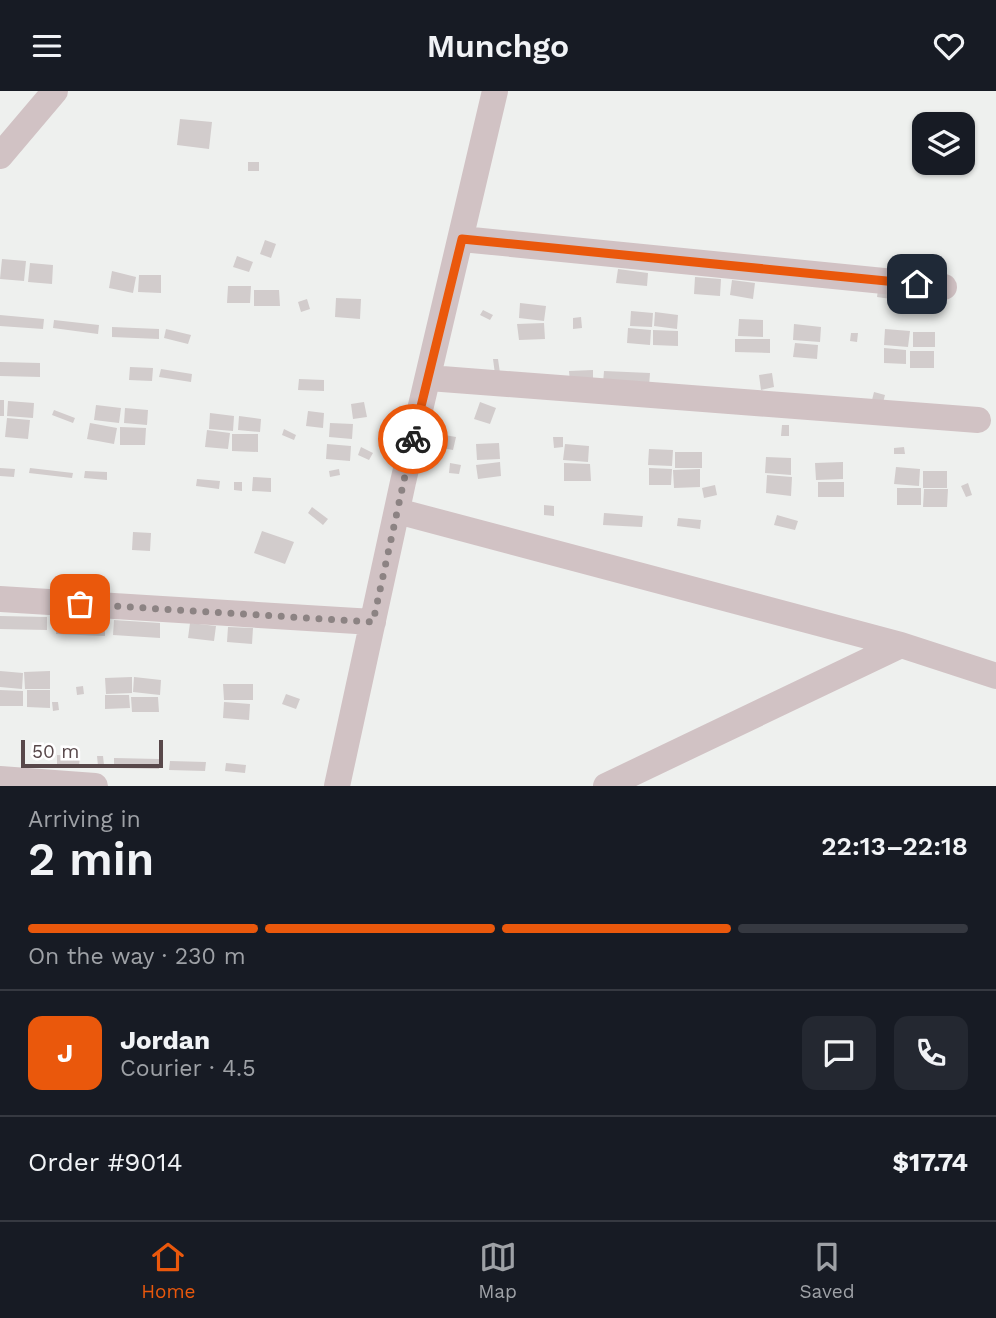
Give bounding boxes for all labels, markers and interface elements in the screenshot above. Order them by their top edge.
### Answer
icon: menu [28,27,66,65]
text: Munchgo [427,27,569,65]
icon: heart [930,27,968,65]
map controls [912,112,975,175]
button: layers [912,112,975,175]
pin [887,254,947,314]
icon: home [898,265,936,303]
courier [378,404,448,474]
icon: bike [394,420,432,458]
pin [50,574,110,634]
icon: bag [61,585,99,623]
scale bar [21,737,163,769]
text: 50 m [32,740,79,763]
text: Arriving in [28,806,141,833]
text: 22:13–22:18 [821,831,968,861]
text: 2 min [28,832,154,886]
text: On the way · 230 m [28,943,246,970]
button: chat [802,1016,876,1090]
button: phone [894,1016,968,1090]
text: Jordan [120,1025,210,1055]
text: J [57,1038,73,1068]
text: Courier · 4.5 [120,1055,256,1082]
text: Order #9014 [28,1147,183,1177]
text: $17.74 [892,1147,968,1177]
tab: Home [141,1238,196,1303]
tab: Map [478,1238,517,1303]
tab: Saved [799,1238,855,1303]

